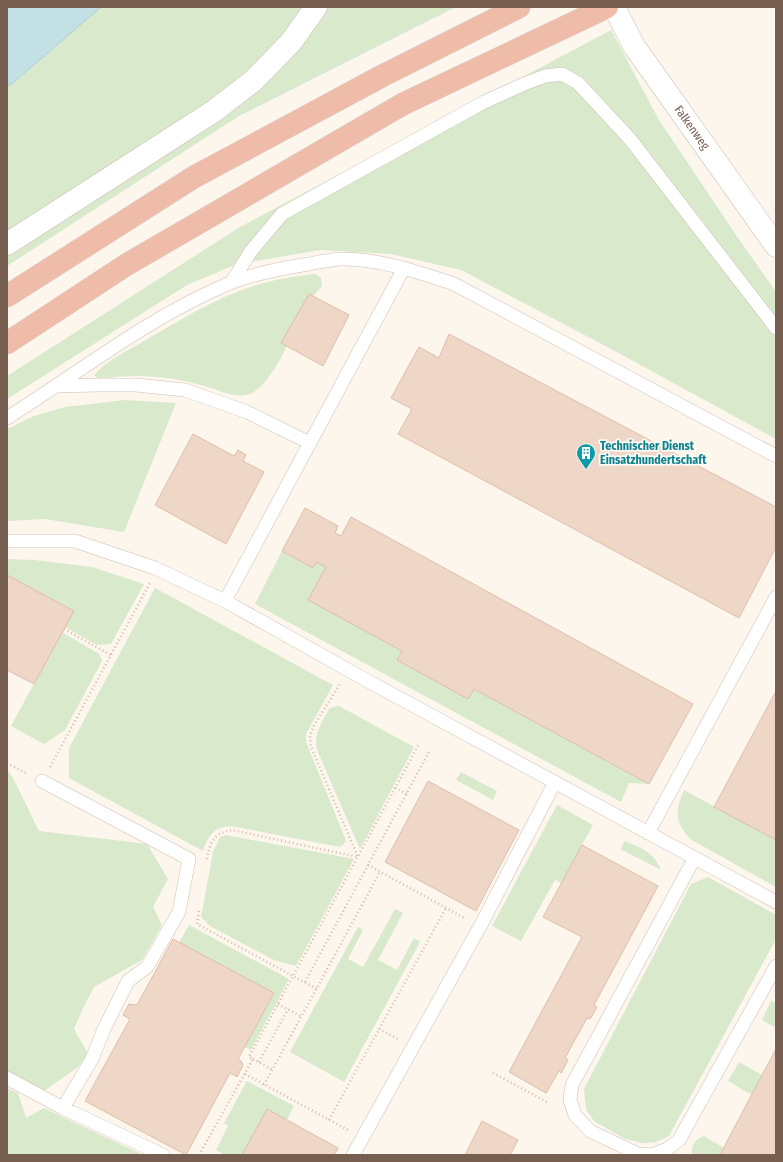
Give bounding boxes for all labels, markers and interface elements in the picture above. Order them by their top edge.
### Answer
street label: Falkenweg [672,103,713,153]
place label: Technischer Dienst Einsatzhundertschaft [600,439,707,467]
building icon: Technischer Dienst Einsatzhundertschaft [575,442,597,470]

